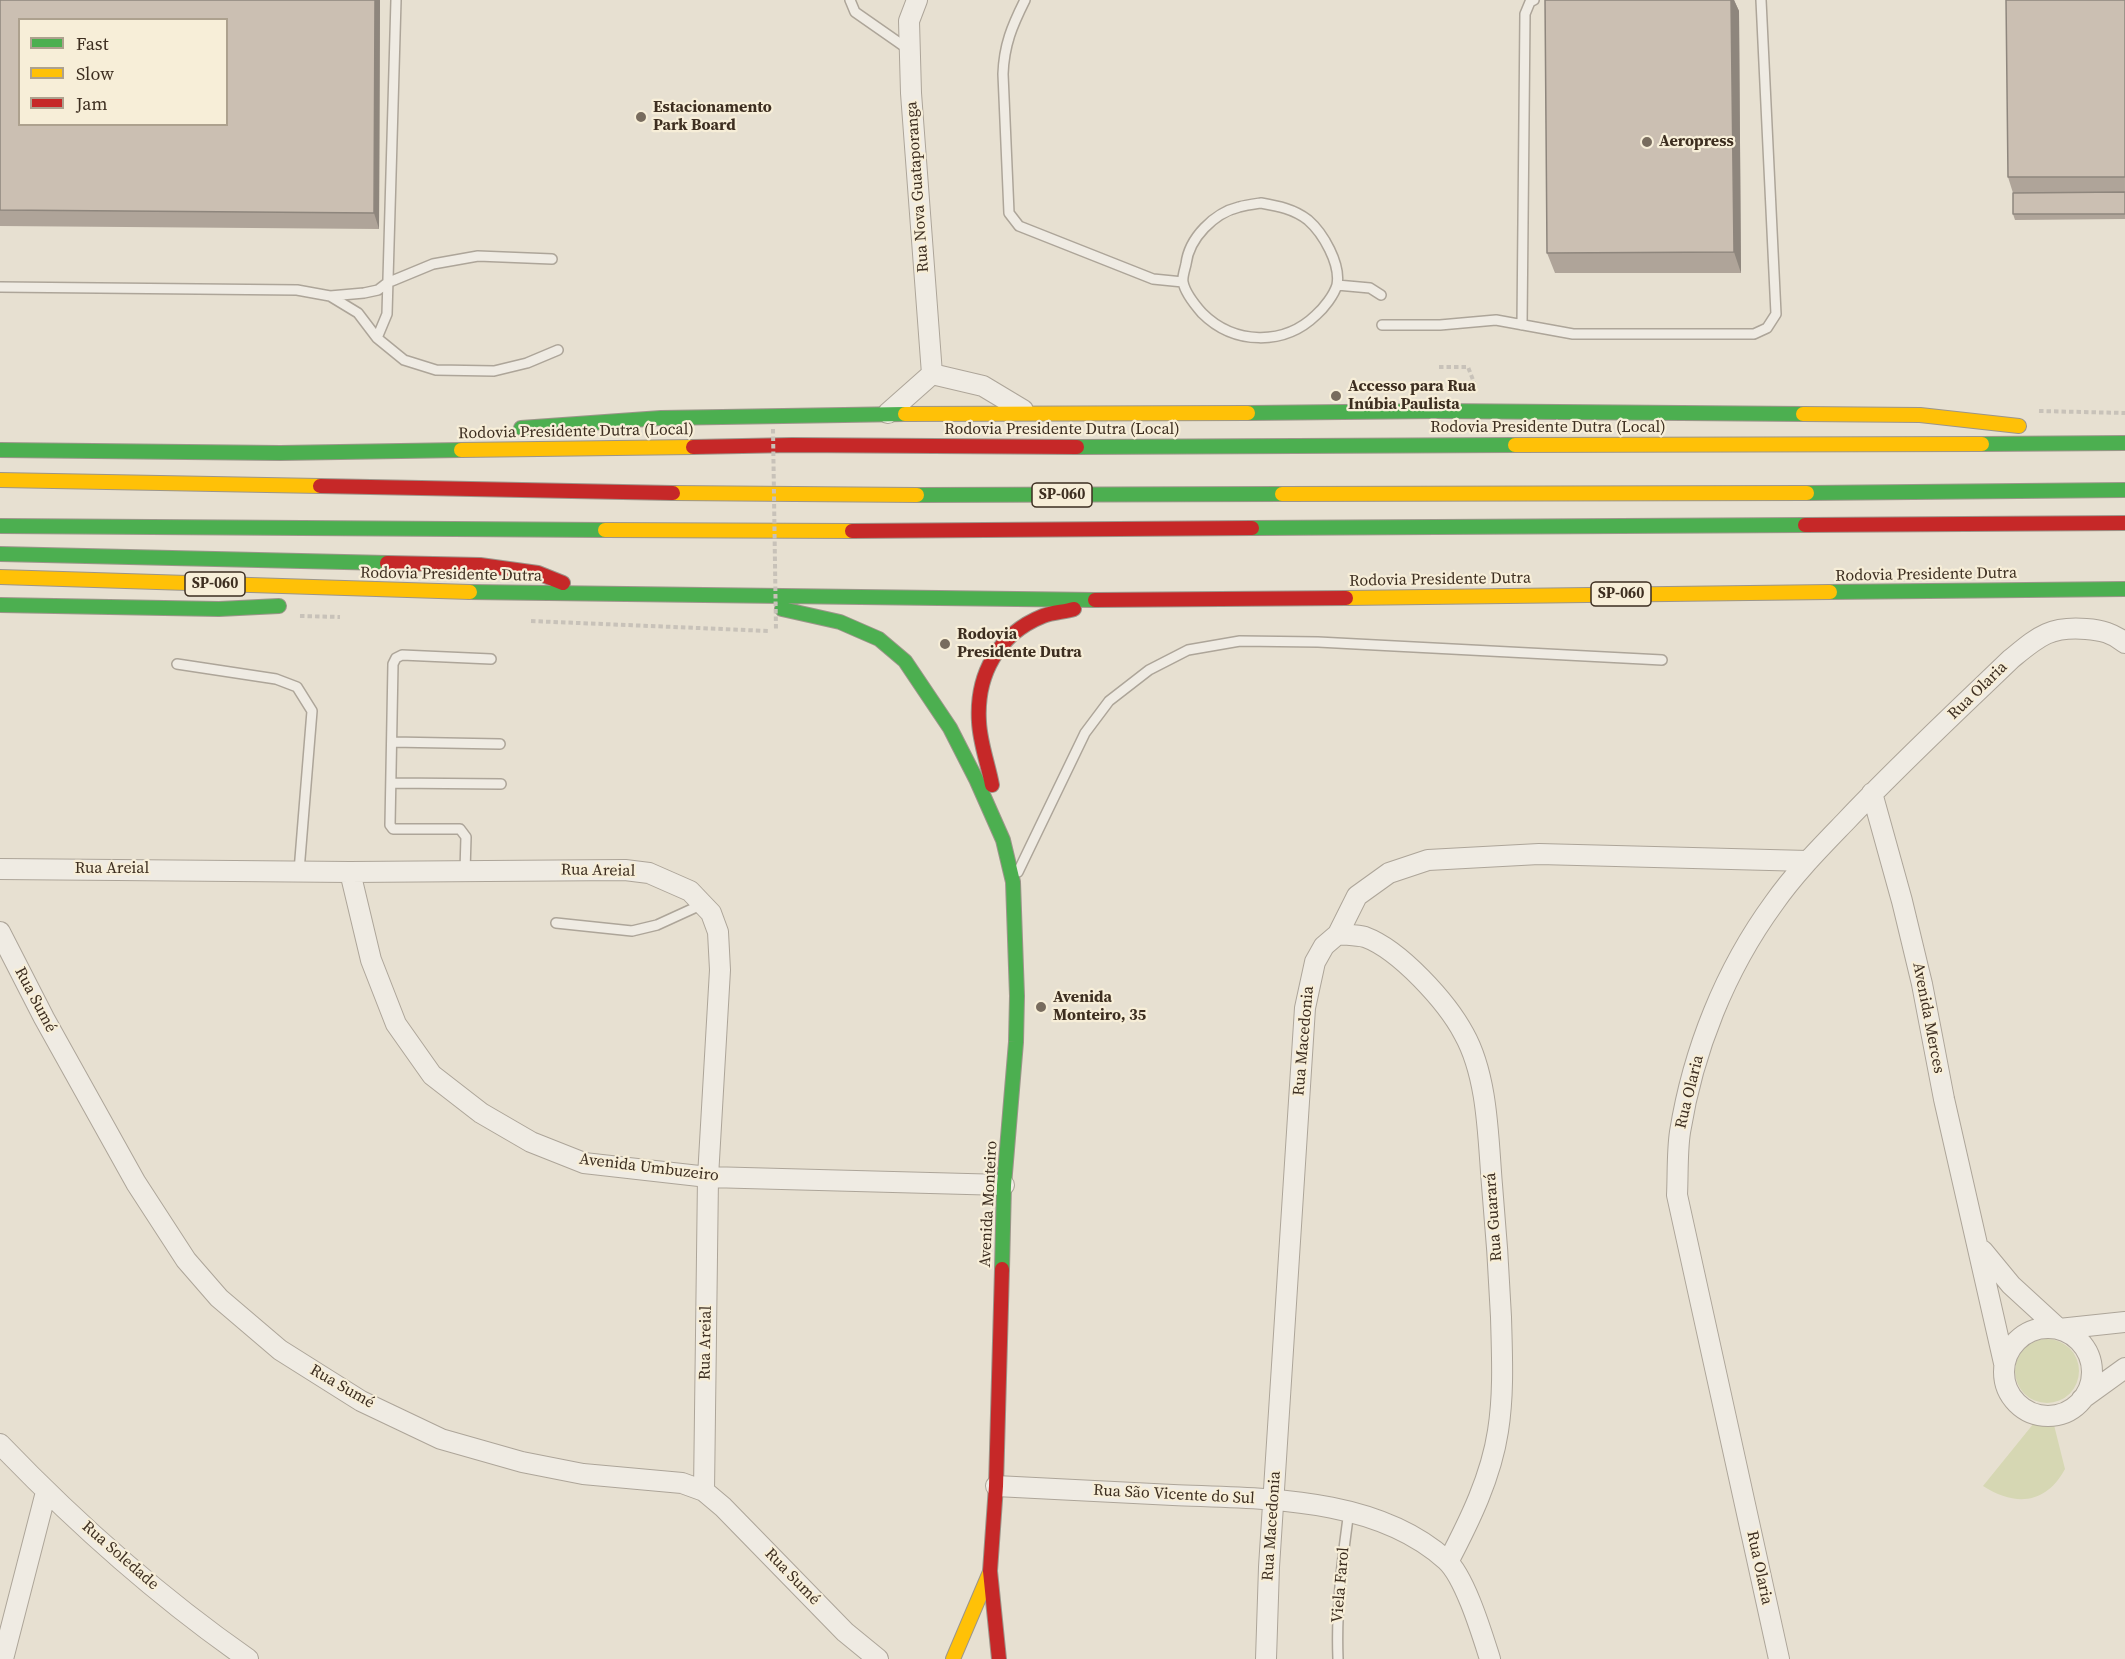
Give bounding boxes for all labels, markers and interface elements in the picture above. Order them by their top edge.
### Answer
legend [18,18,228,126]
text: Fast [76,31,109,56]
text: Slow [76,61,114,86]
text: Jam [76,91,108,116]
place label: Estacionamento Park Board [653,98,772,136]
street label: Rua Nova Guataporanga [902,101,934,273]
marker: Estacionamento Park Board [634,110,648,124]
place label: Aeropress [1659,132,1734,152]
marker: Aeropress [1640,135,1654,149]
place label: Accesso para Rua Inúbia Paulista [1348,377,1476,415]
marker: Accesso para Rua Inúbia Paulista [1329,389,1343,403]
street label: Rodovia Presidente Dutra (Local) [1430,418,1666,438]
street label: Rodovia Presidente Dutra (Local) [458,420,694,444]
street label: Rodovia Presidente Dutra (Local) [944,420,1180,440]
road number: SP-060 [1032,483,1092,507]
street label: Rodovia Presidente Dutra [360,564,542,586]
street label: Rodovia Presidente Dutra [1835,564,2017,586]
street label: Rodovia Presidente Dutra [1349,569,1531,591]
road number: SP-060 [185,572,245,596]
road number: SP-060 [1591,582,1651,606]
place label: Rodovia Presidente Dutra [957,625,1082,663]
marker: Rodovia Presidente Dutra [938,637,952,651]
street label: Rua Olaria [1944,658,2012,724]
street label: Rua Areial [75,859,149,879]
street label: Rua Areial [561,861,635,881]
street label: Avenida Merces [1908,961,1948,1075]
street label: Rua Sumé [10,964,60,1036]
street label: Rua Macedonia [1290,985,1318,1097]
place label: Avenida Monteiro, 35 [1053,988,1146,1026]
marker: Avenida Monteiro, 35 [1034,1000,1048,1014]
street label: Rua Olaria [1672,1053,1708,1131]
street label: Avenida Monteiro [976,1140,1002,1268]
street label: Avenida Umbuzeiro [578,1150,720,1186]
street label: Rua Guarará [1481,1172,1507,1262]
street label: Rua Areial [696,1306,716,1380]
street label: Rua Sumé [306,1361,378,1413]
street label: Rua Macedonia [1259,1470,1285,1582]
street label: Rua São Vicente do Sul [1093,1481,1255,1509]
street label: Rua Soledade [78,1517,162,1595]
street label: Rua Olaria [1742,1529,1776,1607]
street label: Rua Sumé [760,1545,824,1609]
street label: Viela Farol [1328,1546,1354,1624]

